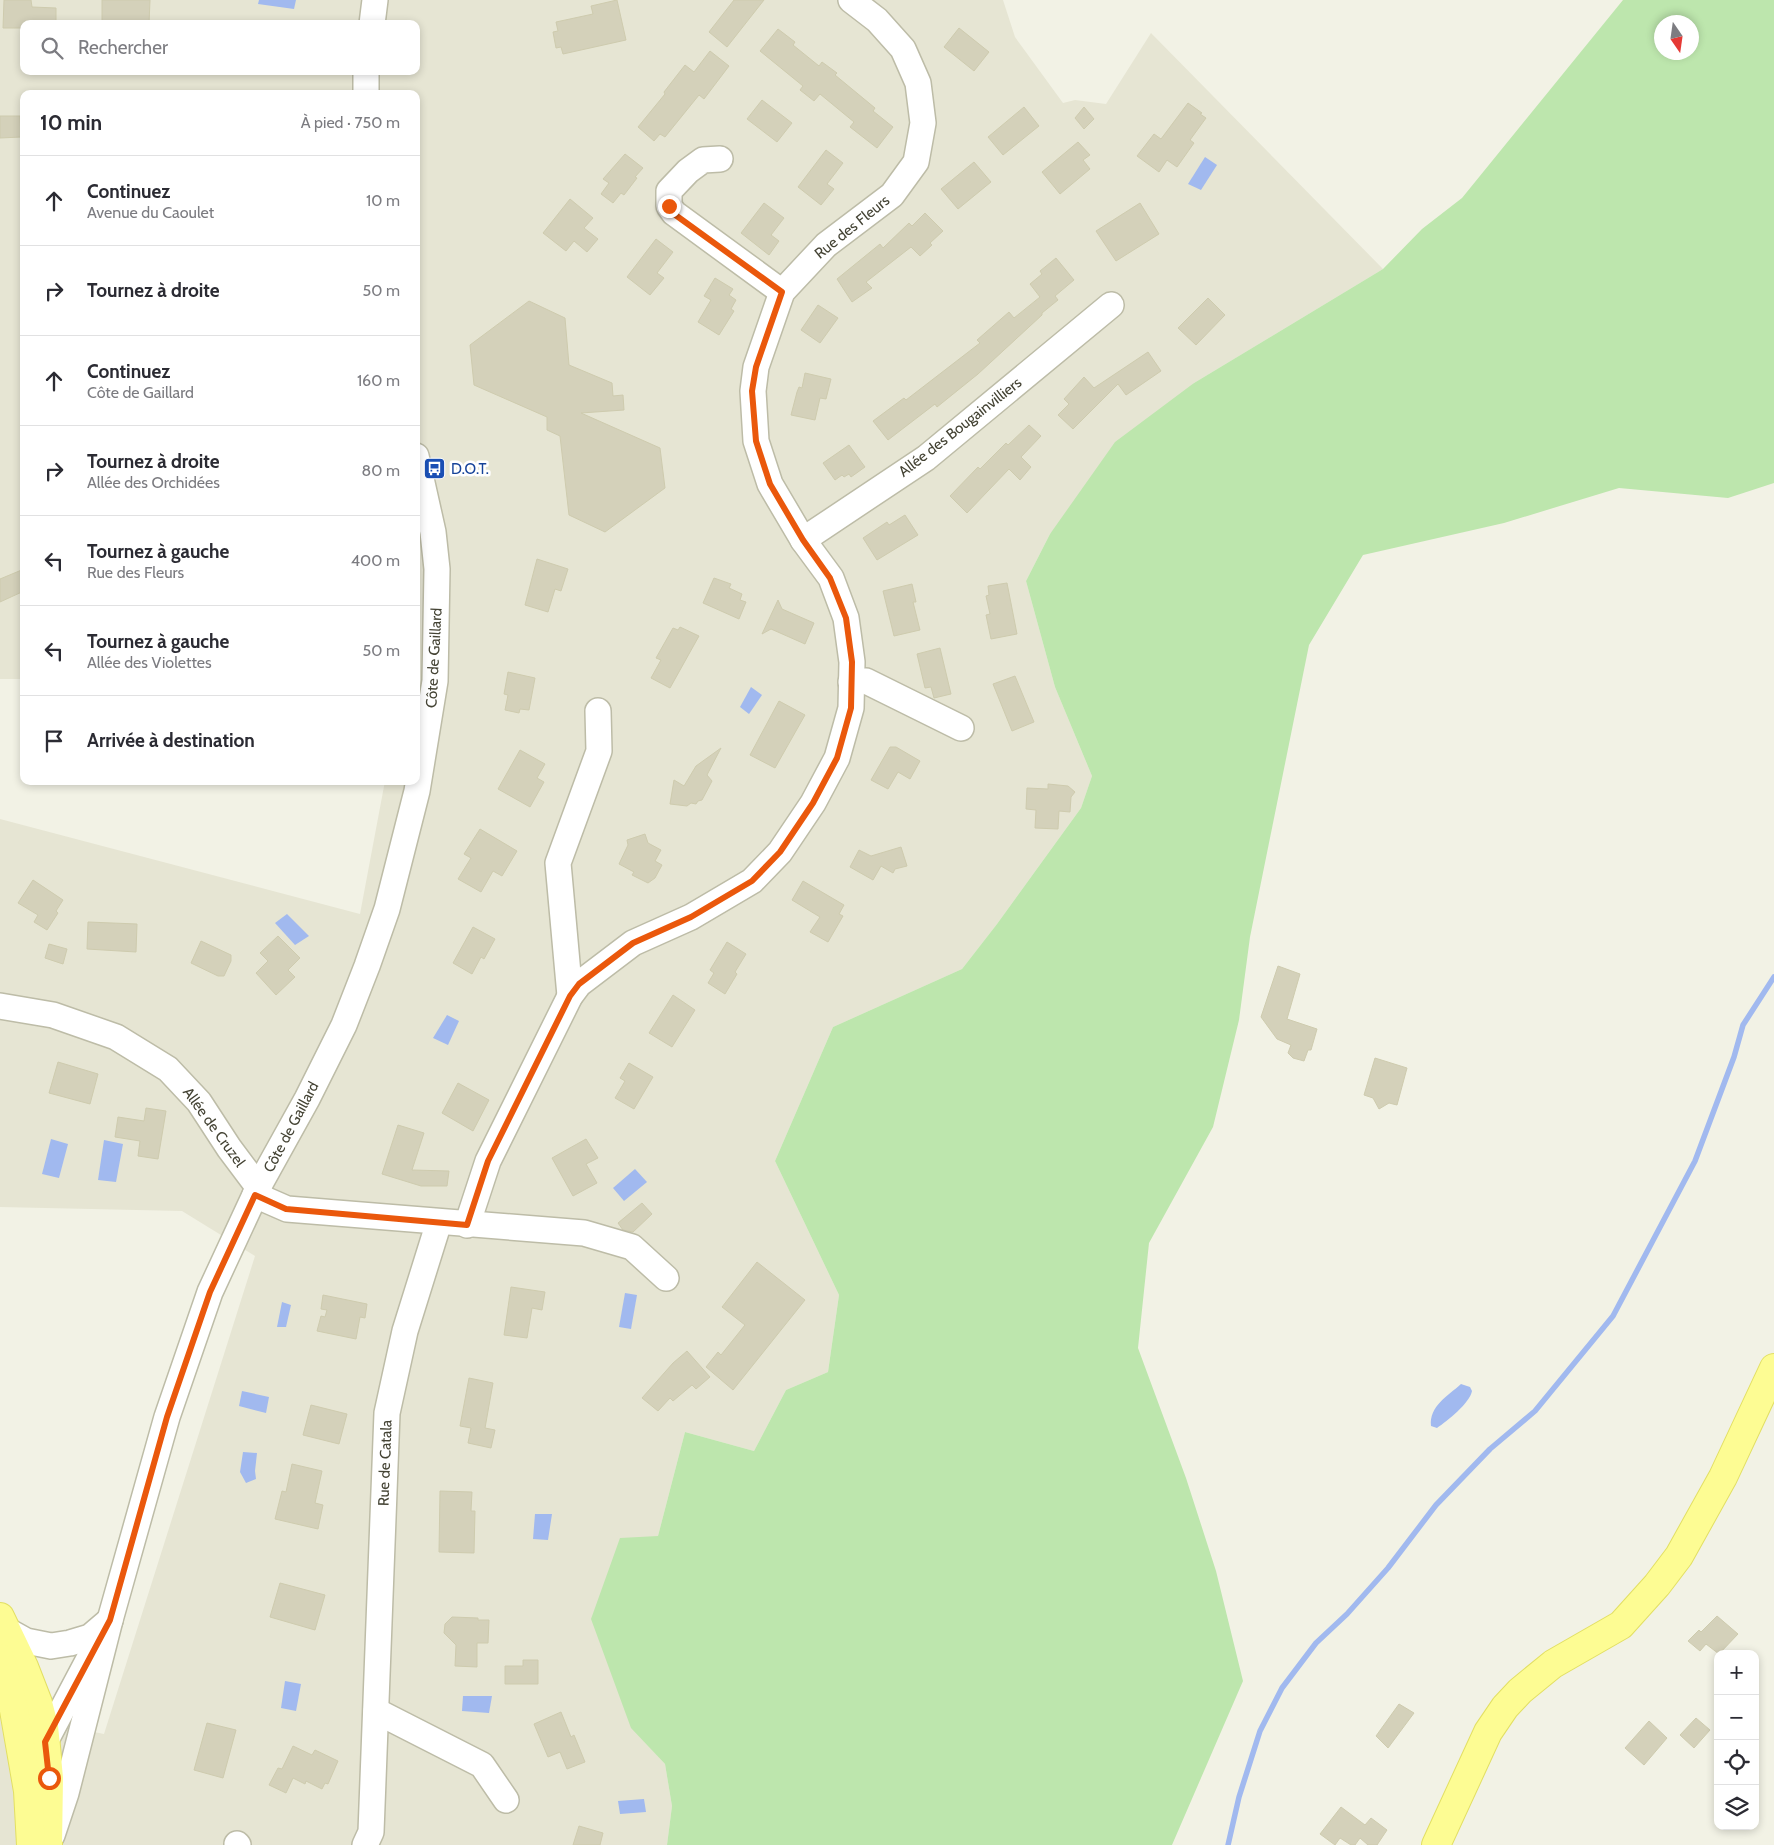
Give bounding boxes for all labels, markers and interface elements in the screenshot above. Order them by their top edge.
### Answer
north arrow [1654,15,1699,60]
search box [20,20,420,75]
icon: search [38,34,66,62]
text: Rechercher [78,36,168,59]
text: 10 min [40,110,102,135]
text: À pied · 750 m [301,113,400,132]
text: Continuez [87,180,170,203]
icon: ahead [40,187,68,215]
text: 10 m [366,191,400,210]
street label: Rue des Fleurs [811,191,893,263]
route end [658,195,681,218]
text: Avenue du Caoulet [87,203,214,222]
icon: right [40,277,68,305]
text: Tournez à droite [87,279,220,302]
text: 50 m [363,281,400,300]
text: Continuez [87,360,170,383]
icon: ahead [40,367,68,395]
text: 160 m [357,371,400,390]
street label: Allée des Bougainvilliers [895,373,1025,481]
text: Côte de Gaillard [87,383,194,402]
text: Tournez à droite [87,450,220,473]
icon: right [40,457,68,485]
bus stop icon: D.O.T. [423,457,447,481]
place label: D.O.T. [451,460,489,478]
text: 80 m [362,461,400,480]
text: Allée des Orchidées [87,473,220,492]
text: Tournez à gauche [87,540,229,563]
icon: left [40,547,68,575]
text: 400 m [351,551,400,570]
text: Rue des Fleurs [87,563,184,582]
street label: Côte de Gaillard [422,607,446,709]
text: Tournez à gauche [87,630,229,653]
icon: left [40,637,68,665]
text: 50 m [363,641,400,660]
text: Allée des Violettes [87,653,212,672]
icon: arrive [40,727,68,755]
text: Arrivée à destination [87,729,255,752]
street label: Côte de Gaillard [260,1079,322,1175]
street label: Allée de Cruzel [179,1084,249,1171]
street label: Rue de Catala [374,1419,396,1507]
map controls [1714,1650,1759,1830]
button: + [1714,1650,1759,1695]
button: − [1714,1695,1759,1740]
button: locate [1714,1740,1759,1785]
route start [38,1767,61,1790]
button: layers [1714,1785,1759,1830]

